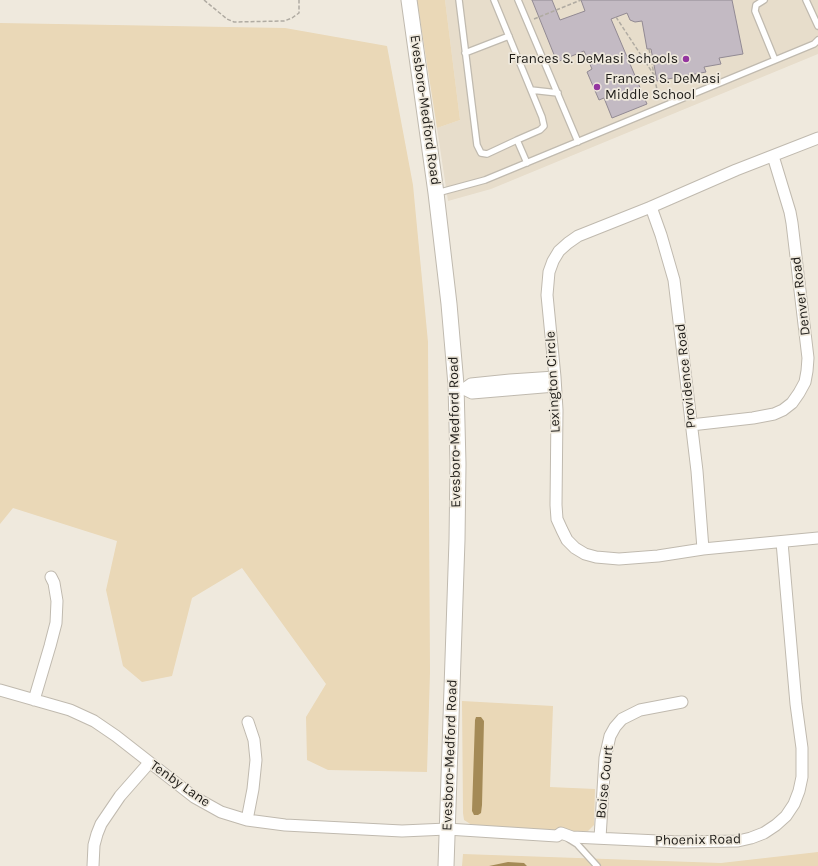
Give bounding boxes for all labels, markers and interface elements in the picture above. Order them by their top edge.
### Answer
street label: Evesboro-Medford Road [406,34,444,186]
place label: Frances S. DeMasi Schools [509,51,678,67]
marker: Frances S. DeMasi Schools [681,54,691,64]
place label: Frances S. DeMasi Middle School [605,71,720,104]
marker: Frances S. DeMasi Middle School [592,82,602,92]
street label: Denver Road [788,255,814,337]
street label: Providence Road [672,323,700,429]
street label: Lexington Circle [542,331,564,433]
street label: Evesboro-Medford Road [445,356,465,508]
street label: Evesboro-Medford Road [439,679,461,831]
street label: Boise Court [593,745,617,819]
street label: Tenby Lane [147,757,213,811]
street label: Phoenix Road [655,831,741,849]

